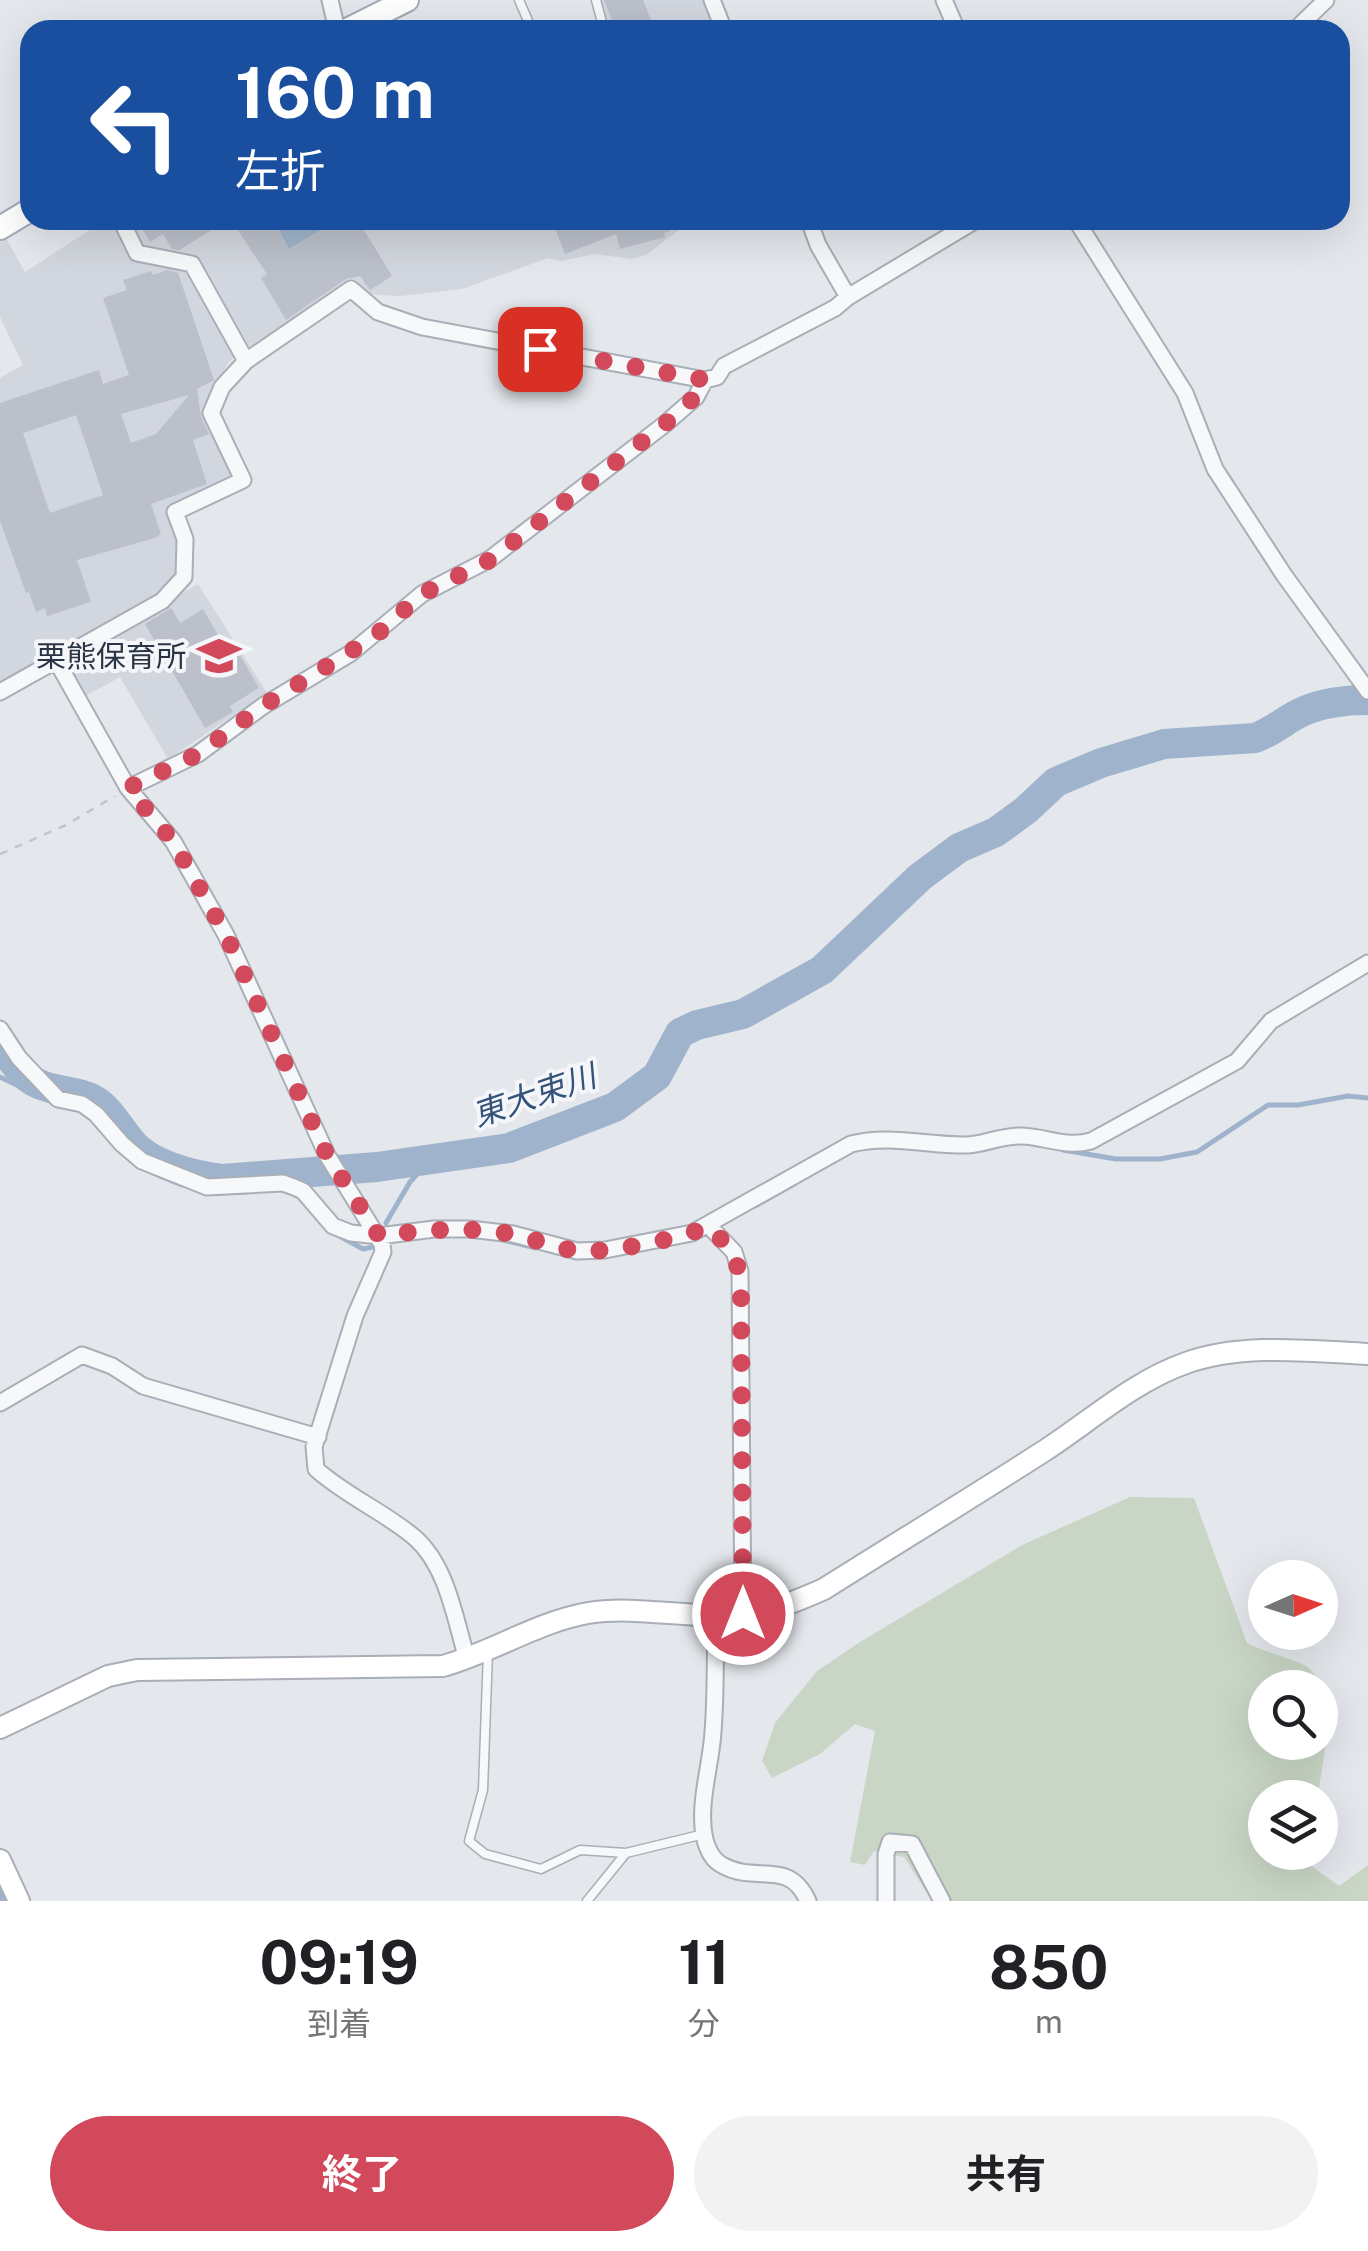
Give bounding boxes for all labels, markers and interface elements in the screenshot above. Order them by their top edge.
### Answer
text: 160 m [235,51,435,134]
icon: left [70,60,200,190]
text: 左折 [235,144,325,197]
pin [498,307,583,392]
icon: arrive [513,322,568,377]
school or university icon: 栗熊保育所 [195,632,243,680]
place label: 栗熊保育所 [36,638,186,674]
water label: 東大束川 [467,1056,603,1133]
north arrow [1248,1560,1338,1650]
map controls [1248,1560,1338,1870]
position arrow [691,1562,795,1666]
button: search [1248,1670,1338,1760]
button: layers [1248,1780,1338,1870]
text: 09:19 [259,1927,419,1998]
text: 11 [678,1927,730,1998]
text: 850 [989,1932,1109,2003]
text: m [1035,2003,1063,2040]
text: 到着 [307,2005,371,2042]
text: 分 [688,2005,720,2042]
button: 終了 [50,2116,674,2231]
button: 共有 [694,2116,1318,2231]

